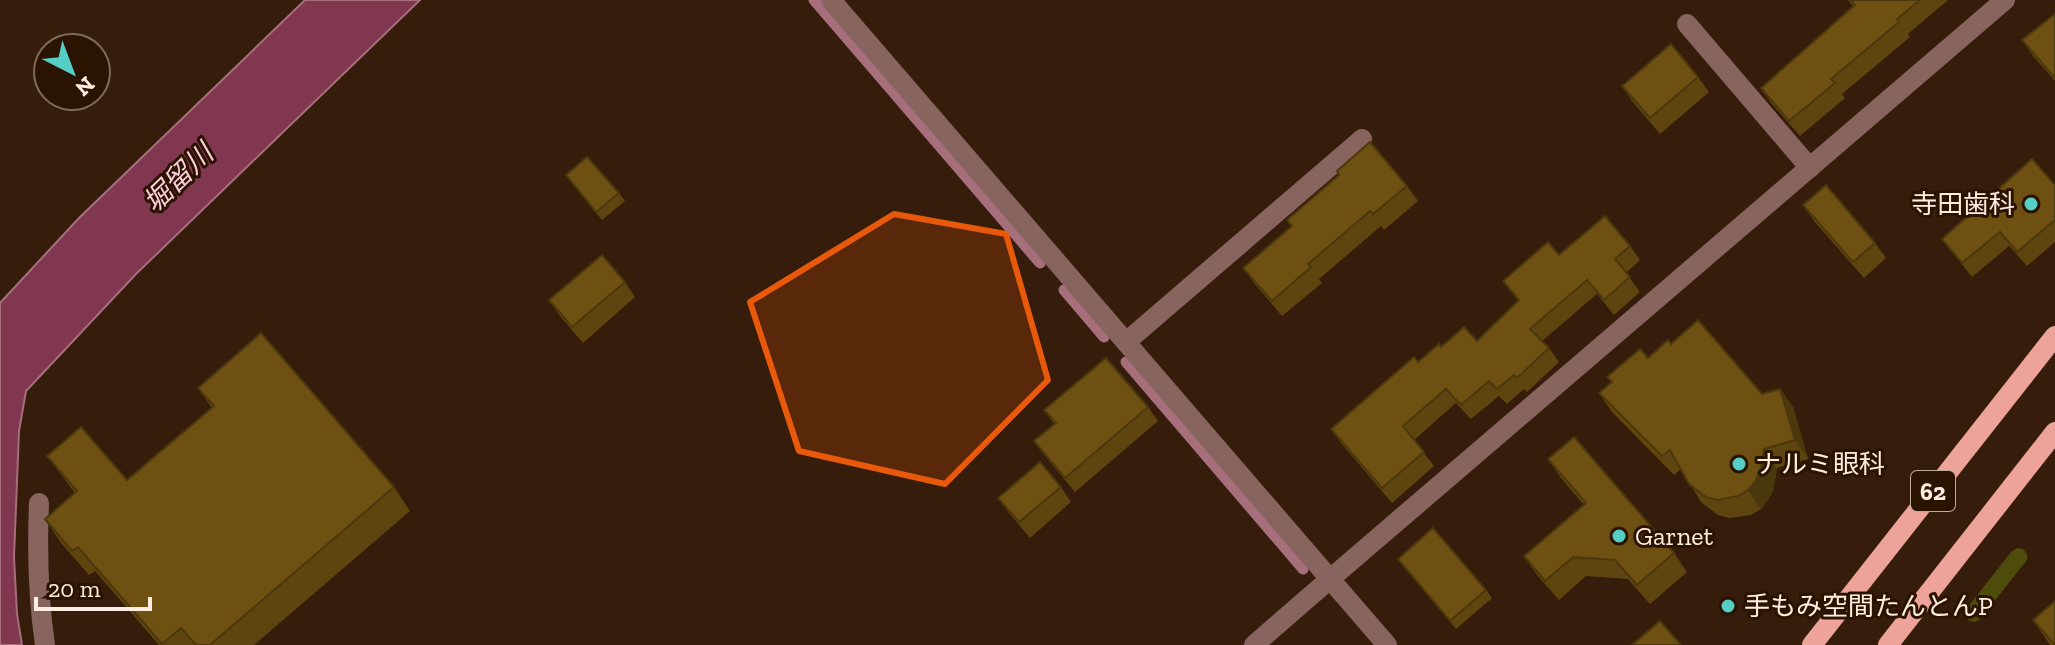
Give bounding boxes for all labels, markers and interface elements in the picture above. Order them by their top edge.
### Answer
north arrow [32,32,112,112]
text: N [70,71,100,102]
water label: 堀留川 [136,135,222,219]
place label: 寺田歯科 [1911,188,2015,220]
marker: 寺田歯科 [2022,195,2040,213]
place label: ナルミ眼科 [1755,448,1885,480]
marker: ナルミ眼科 [1730,455,1748,473]
road number: 62 [1911,471,1955,511]
place label: Garnet [1635,520,1714,552]
marker: Garnet [1610,527,1628,545]
scale bar [36,561,150,611]
text: 20 m [48,574,101,603]
place label: 手もみ空間たんとんP [1744,590,1993,622]
marker: 手もみ空間たんとんP [1719,597,1737,615]

